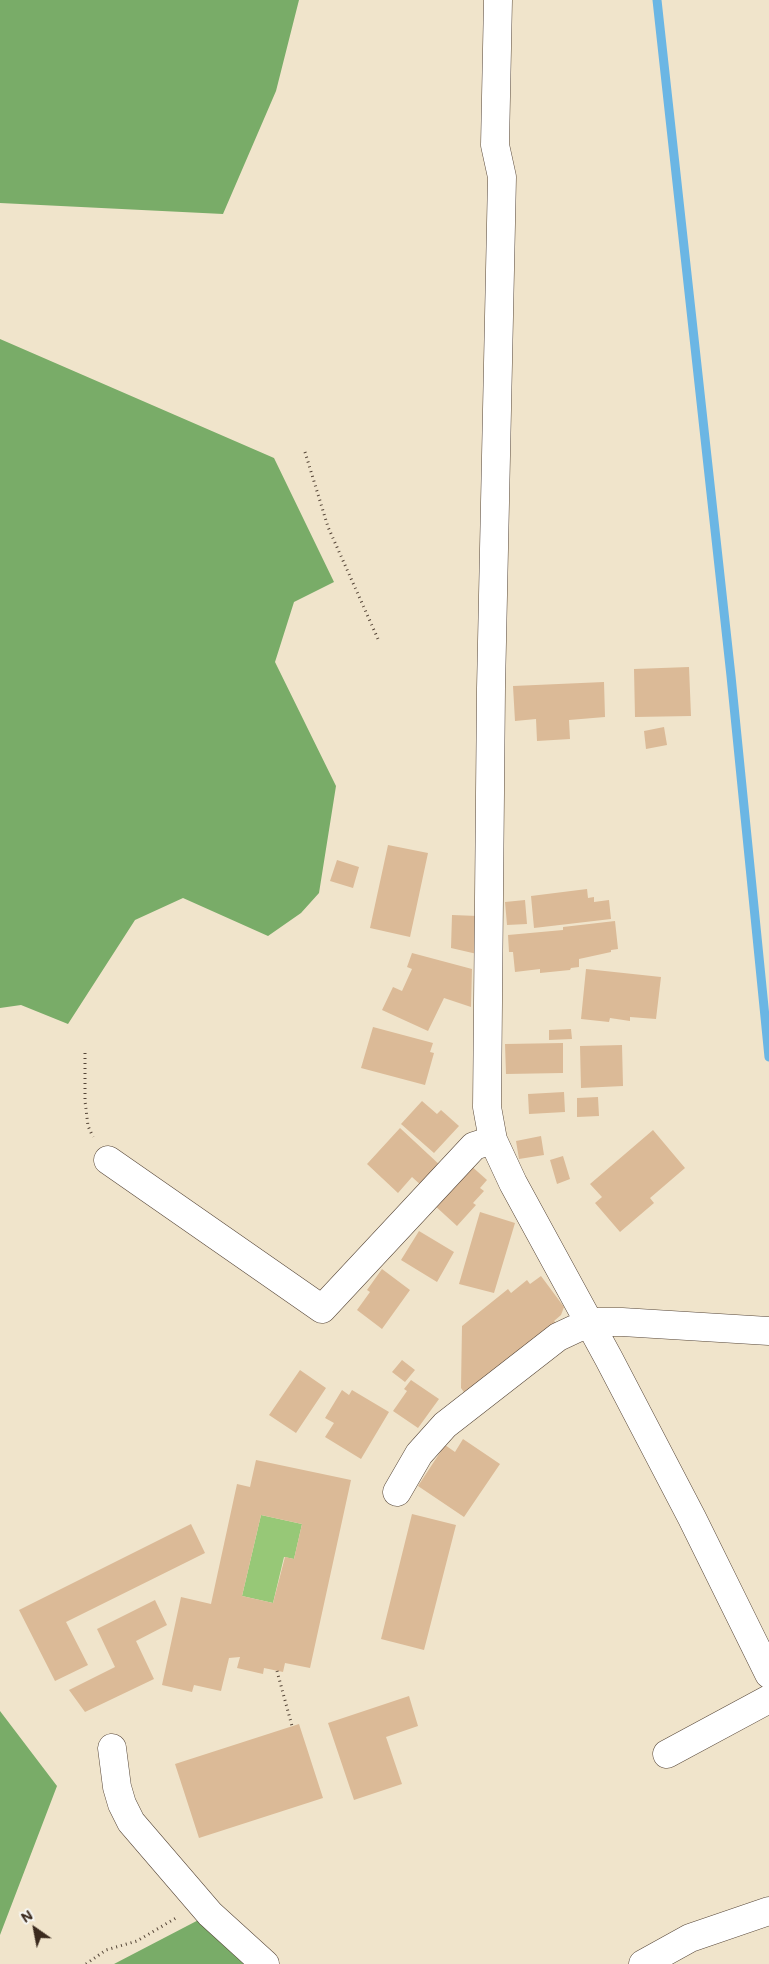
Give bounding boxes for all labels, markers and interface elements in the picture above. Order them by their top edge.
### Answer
north arrow [10,1904,60,1954]
text: N [17,1905,36,1927]

